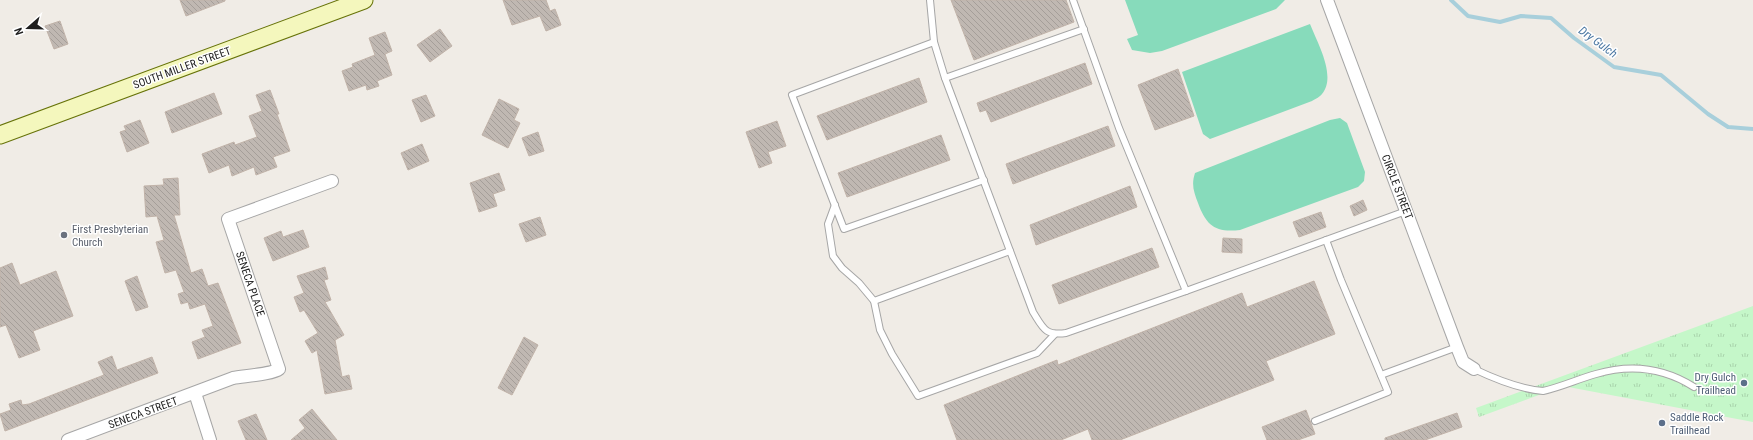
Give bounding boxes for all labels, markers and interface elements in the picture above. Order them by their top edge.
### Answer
north arrow [8,8,48,48]
water label: Dry Gulch [1576,23,1620,61]
text: N [12,26,26,37]
street label: SOUTH MILLER STREET [131,44,233,92]
street label: CIRCLE STREET [1379,153,1415,221]
place label: First Presbyterian Church [72,223,148,249]
marker: First Presbyterian Church [59,230,69,240]
street label: SENECA PLACE [233,250,267,319]
place label: Dry Gulch Trailhead [1694,371,1736,397]
marker: Dry Gulch Trailhead [1739,378,1749,388]
street label: SENECA STREET [107,394,180,432]
place label: Saddle Rock Trailhead [1670,411,1724,437]
marker: Saddle Rock Trailhead [1657,418,1667,428]

